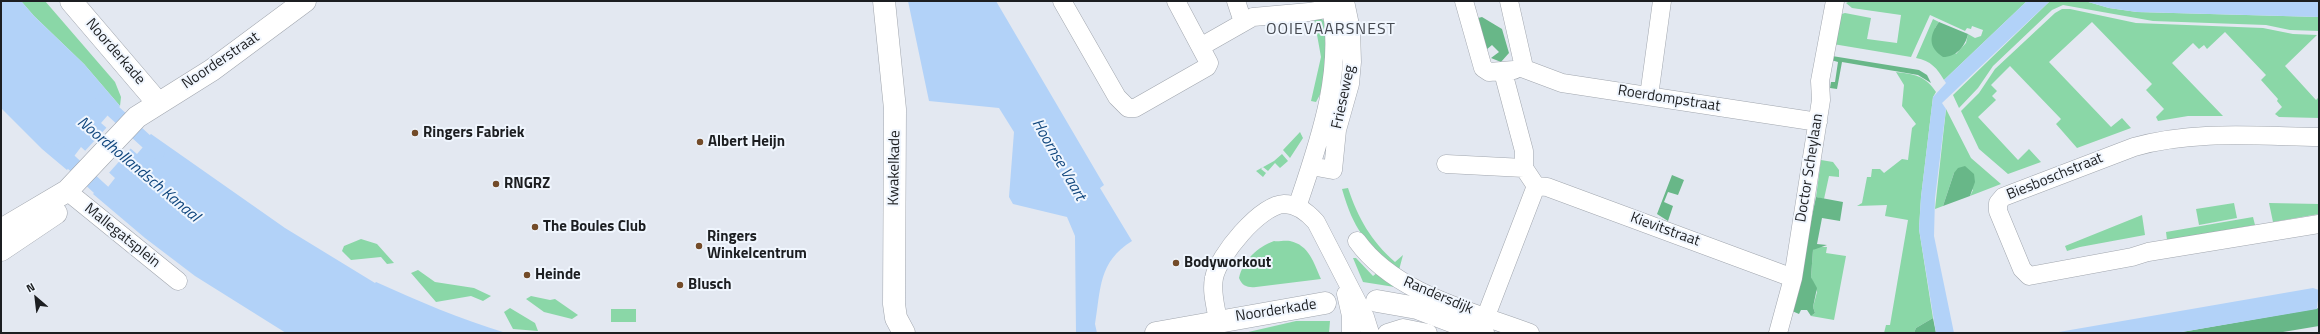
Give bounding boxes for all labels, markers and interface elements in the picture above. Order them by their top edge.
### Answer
street label: Noorderkade [81,15,149,89]
district label: OOIEVAARSNEST [1266,20,1396,40]
street label: Noorderstraat [179,29,263,93]
street label: Frieseweg [1328,63,1360,131]
street label: Roerdompstraat [1616,82,1722,116]
street label: Doctor Scheylaan [1793,112,1827,224]
water label: Noordhollandsch Kanaal [73,113,203,227]
water label: Hoornse Vaart [1027,116,1089,204]
place label: Ringers Fabriek [423,124,524,142]
marker: Ringers Fabriek [410,128,420,138]
street label: Kwakelkade [885,130,905,206]
place label: Albert Heijn [708,133,785,151]
marker: Albert Heijn [695,137,705,147]
street label: Biesboschstraat [2004,150,2106,204]
place label: RNGRZ [504,175,550,193]
marker: RNGRZ [491,179,501,189]
street label: Mallegatsplein [80,200,164,272]
street label: Kievitstraat [1628,209,1702,251]
place label: The Boules Club [543,218,646,236]
marker: The Boules Club [530,222,540,232]
place label: Ringers Winkelcentrum [707,228,807,263]
marker: Ringers Winkelcentrum [694,241,704,251]
place label: Bodyworkout [1184,254,1271,272]
marker: Bodyworkout [1171,258,1181,268]
place label: Heinde [535,266,581,284]
marker: Heinde [522,270,532,280]
street label: Randersdijk [1400,273,1476,319]
place label: Blusch [688,276,732,294]
north arrow [16,278,56,318]
text: N [23,279,37,296]
marker: Blusch [675,280,685,290]
street label: Noorderkade [1234,296,1318,326]

